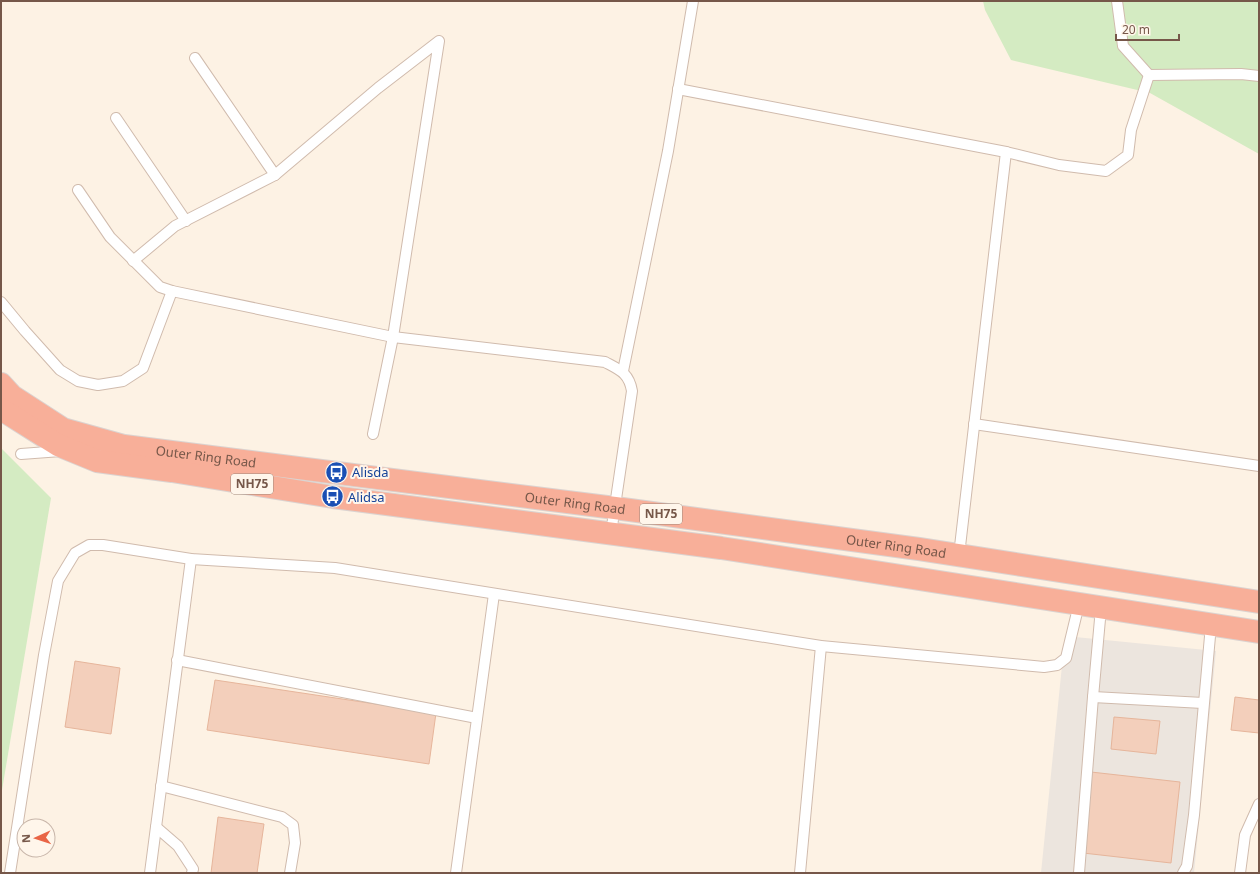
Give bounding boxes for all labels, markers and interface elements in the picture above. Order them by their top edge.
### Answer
scale bar [1116,16,1179,42]
text: 20 m [1122,21,1150,38]
street label: Outer Ring Road [155,441,257,472]
bus stop icon: Alisda [324,459,350,485]
place label: Alisda [352,463,389,481]
road number: NH75 [231,474,273,494]
bus stop icon: Alidsa [320,484,346,510]
place label: Alidsa [348,488,385,506]
street label: Outer Ring Road [524,488,626,518]
road number: NH75 [640,504,682,524]
street label: Outer Ring Road [845,530,948,562]
north arrow [16,818,56,858]
text: N [18,834,33,843]

